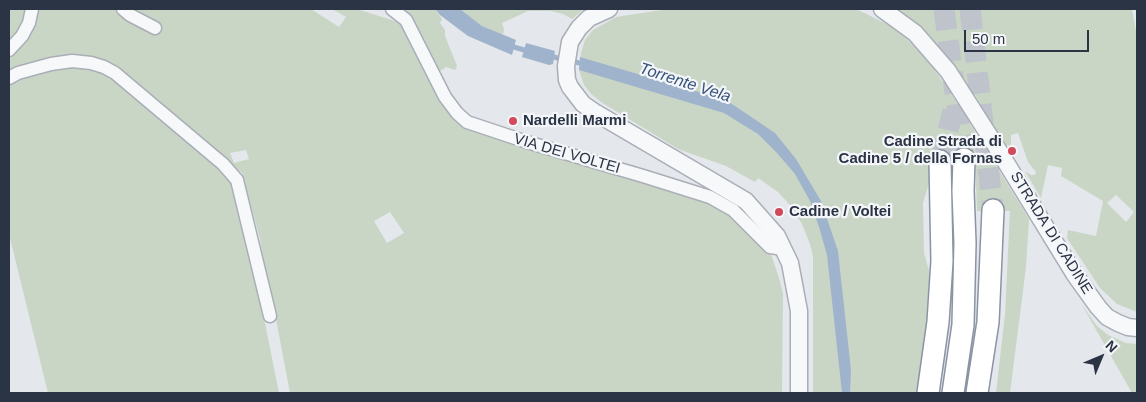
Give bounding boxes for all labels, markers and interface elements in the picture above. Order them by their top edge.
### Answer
scale bar [966,20,1091,52]
text: 50 m [972,30,1005,47]
water label: Torrente Vela [637,59,733,107]
place label: Nardelli Marmi [523,112,626,130]
marker: Nardelli Marmi [507,115,519,127]
street label: VIA DEI VOLTEI [512,130,622,178]
place label: Cadine Strada di Cadine 5 / della Fornas [839,133,1002,168]
marker: Cadine Strada di Cadine 5 / della Fornas [1006,145,1018,157]
street label: STRADA DI CADINE [1006,169,1096,297]
place label: Cadine / Voltei [789,203,891,221]
marker: Cadine / Voltei [773,206,785,218]
north arrow [1076,332,1126,382]
text: N [1102,337,1121,356]

